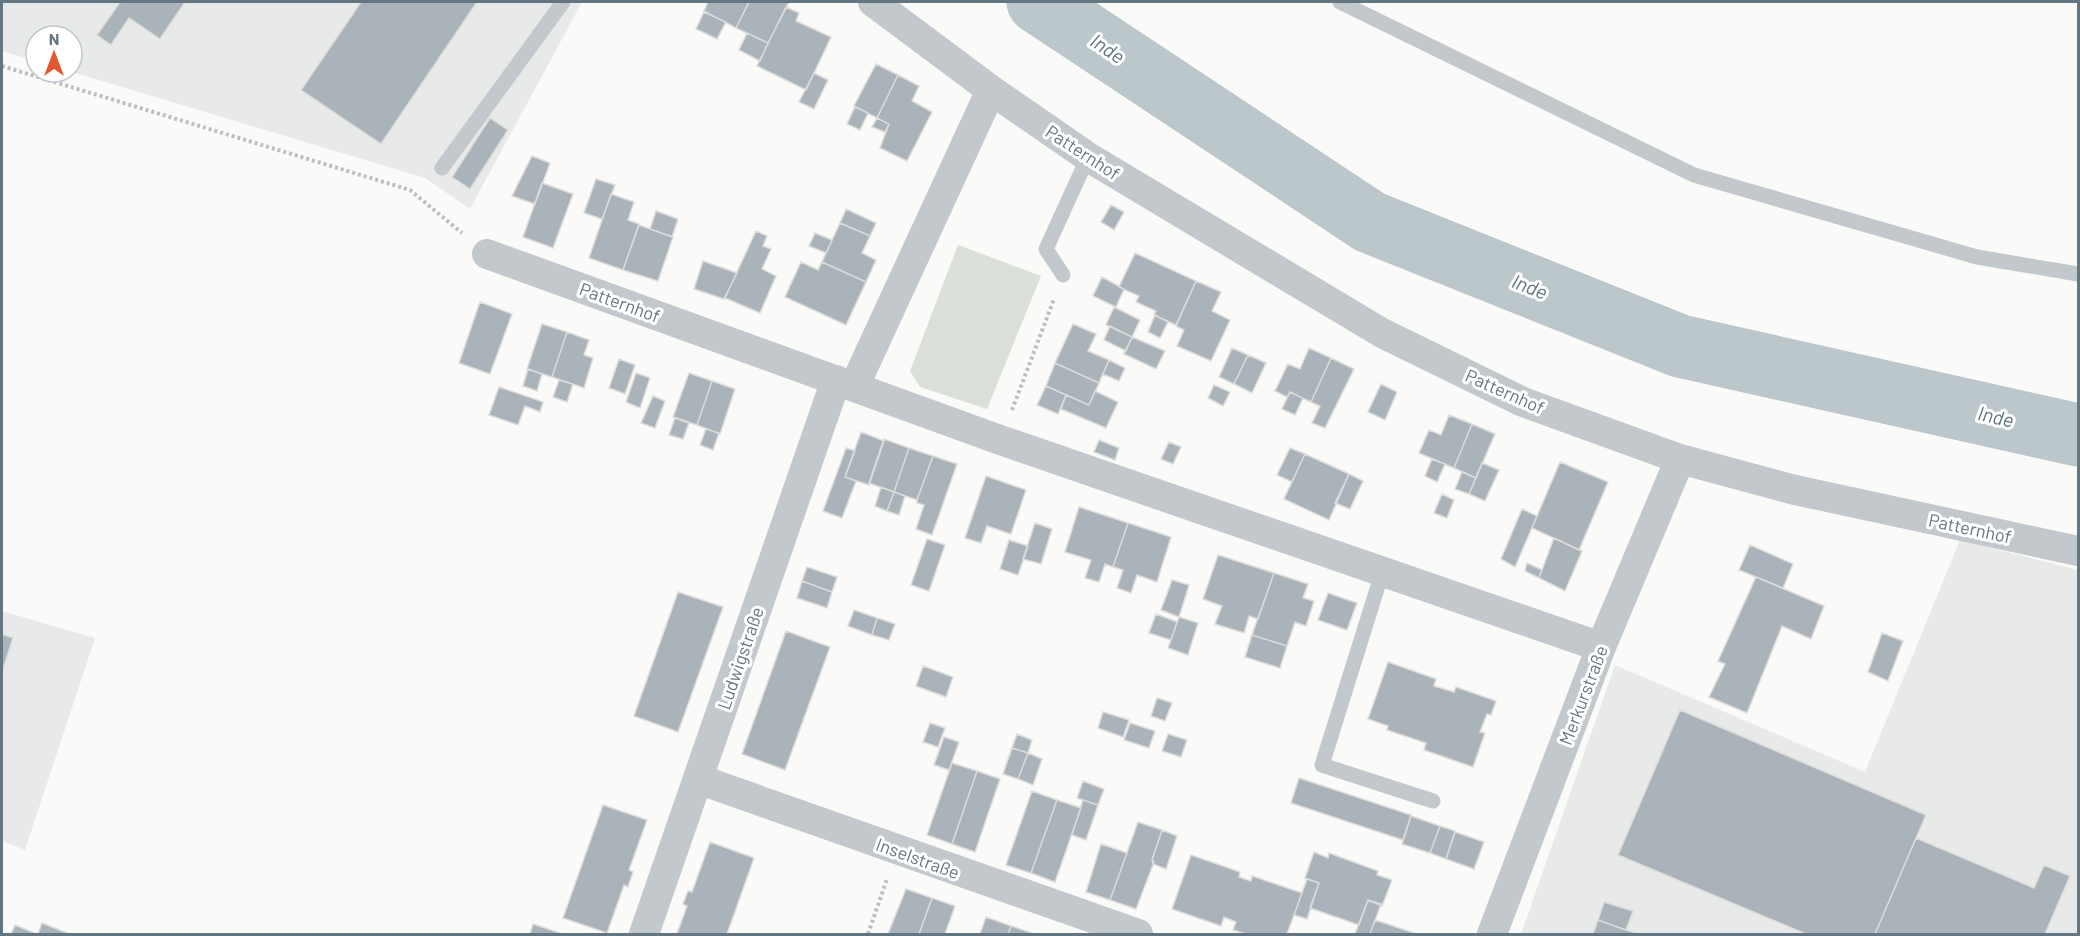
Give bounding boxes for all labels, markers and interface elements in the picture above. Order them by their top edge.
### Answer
north arrow [24,24,84,84]
water label: Inde [1086,28,1130,68]
text: N [49,29,59,48]
street label: Patternhof [1042,120,1124,184]
water label: Inde [1509,268,1551,304]
street label: Patternhof [577,277,663,327]
street label: Patternhof [1462,364,1548,418]
water label: Inde [1976,400,2016,432]
street label: Patternhof [1927,508,2013,548]
street label: Ludwigstraße [712,604,768,712]
street label: Merkurstraße [1554,642,1612,748]
street label: Inselstraße [873,833,963,883]

